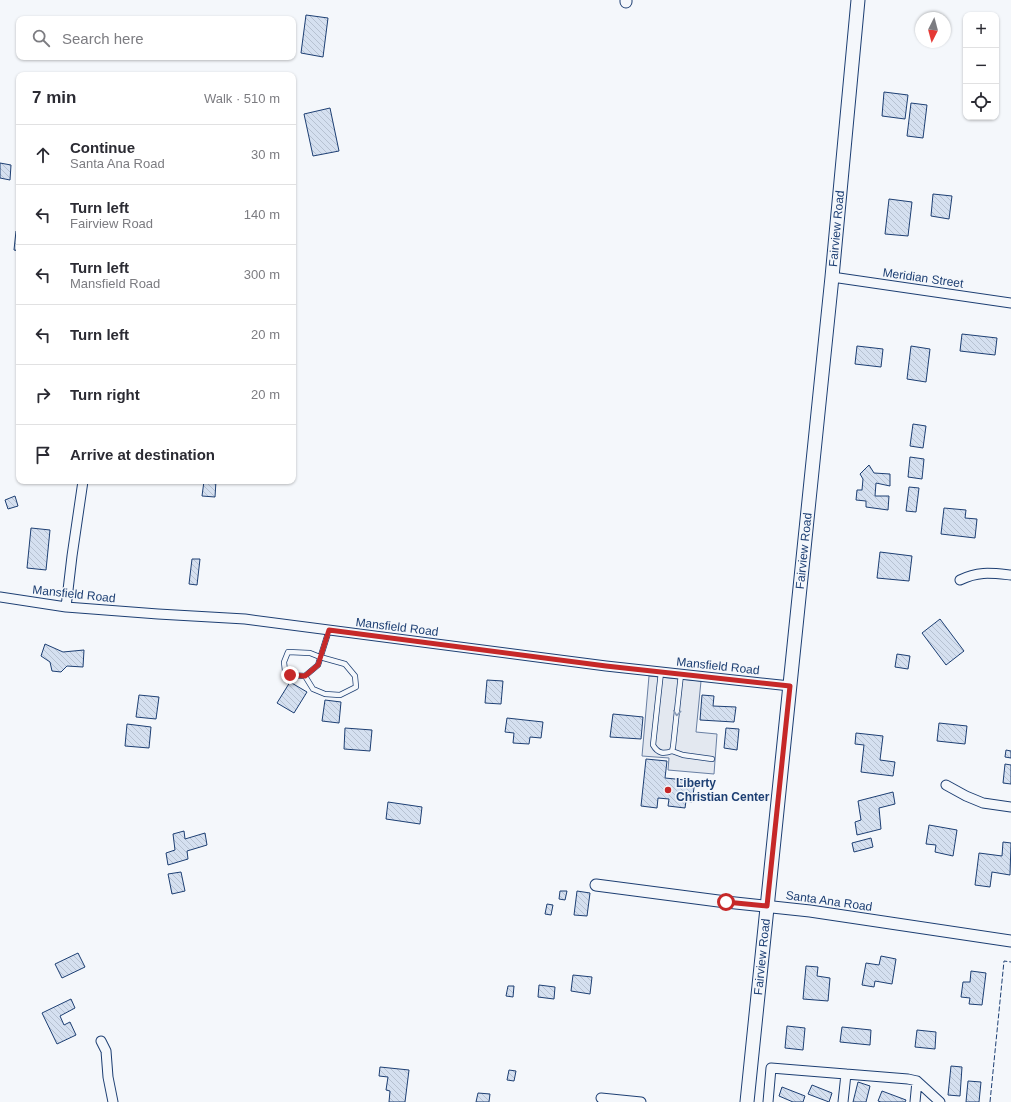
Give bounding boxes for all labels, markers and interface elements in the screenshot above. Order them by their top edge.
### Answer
north arrow [915,12,951,48]
map controls [963,12,999,120]
button: + [963,12,999,48]
search box [16,16,296,60]
icon: search [30,27,52,49]
text: Search here [62,30,144,47]
button: − [963,48,999,84]
button: locate [963,84,999,120]
text: 7 min [32,88,76,107]
text: Walk · 510 m [204,91,280,106]
text: Continue [70,139,135,156]
icon: ahead [32,144,54,166]
text: 30 m [251,147,280,162]
text: Santa Ana Road [70,156,165,171]
street label: Fairview Road [826,190,847,267]
text: Turn left [70,199,129,216]
icon: left [32,204,54,226]
text: 140 m [244,207,280,222]
text: Fairview Road [70,216,153,231]
text: Turn left [70,259,129,276]
icon: left [32,264,54,286]
street label: Meridian Street [882,265,965,291]
text: 300 m [244,267,280,282]
text: Mansfield Road [70,276,160,291]
icon: left [32,324,54,346]
text: Turn left [70,326,129,343]
text: 20 m [251,327,280,342]
icon: right [32,384,54,406]
text: Turn right [70,386,140,403]
text: 20 m [251,387,280,402]
icon: arrive [32,444,54,466]
text: Arrive at destination [70,446,215,463]
street label: Fairview Road [793,512,815,590]
street label: Mansfield Road [32,583,116,605]
street label: Mansfield Road [355,615,439,639]
street label: Mansfield Road [676,655,760,677]
route end [281,666,299,684]
one-way arrow [673,710,682,716]
place label: Liberty Christian Center [676,776,770,804]
marker: Liberty Christian Center [663,785,673,795]
street label: Santa Ana Road [785,888,873,914]
route start [717,893,735,911]
street label: Fairview Road [751,918,773,996]

